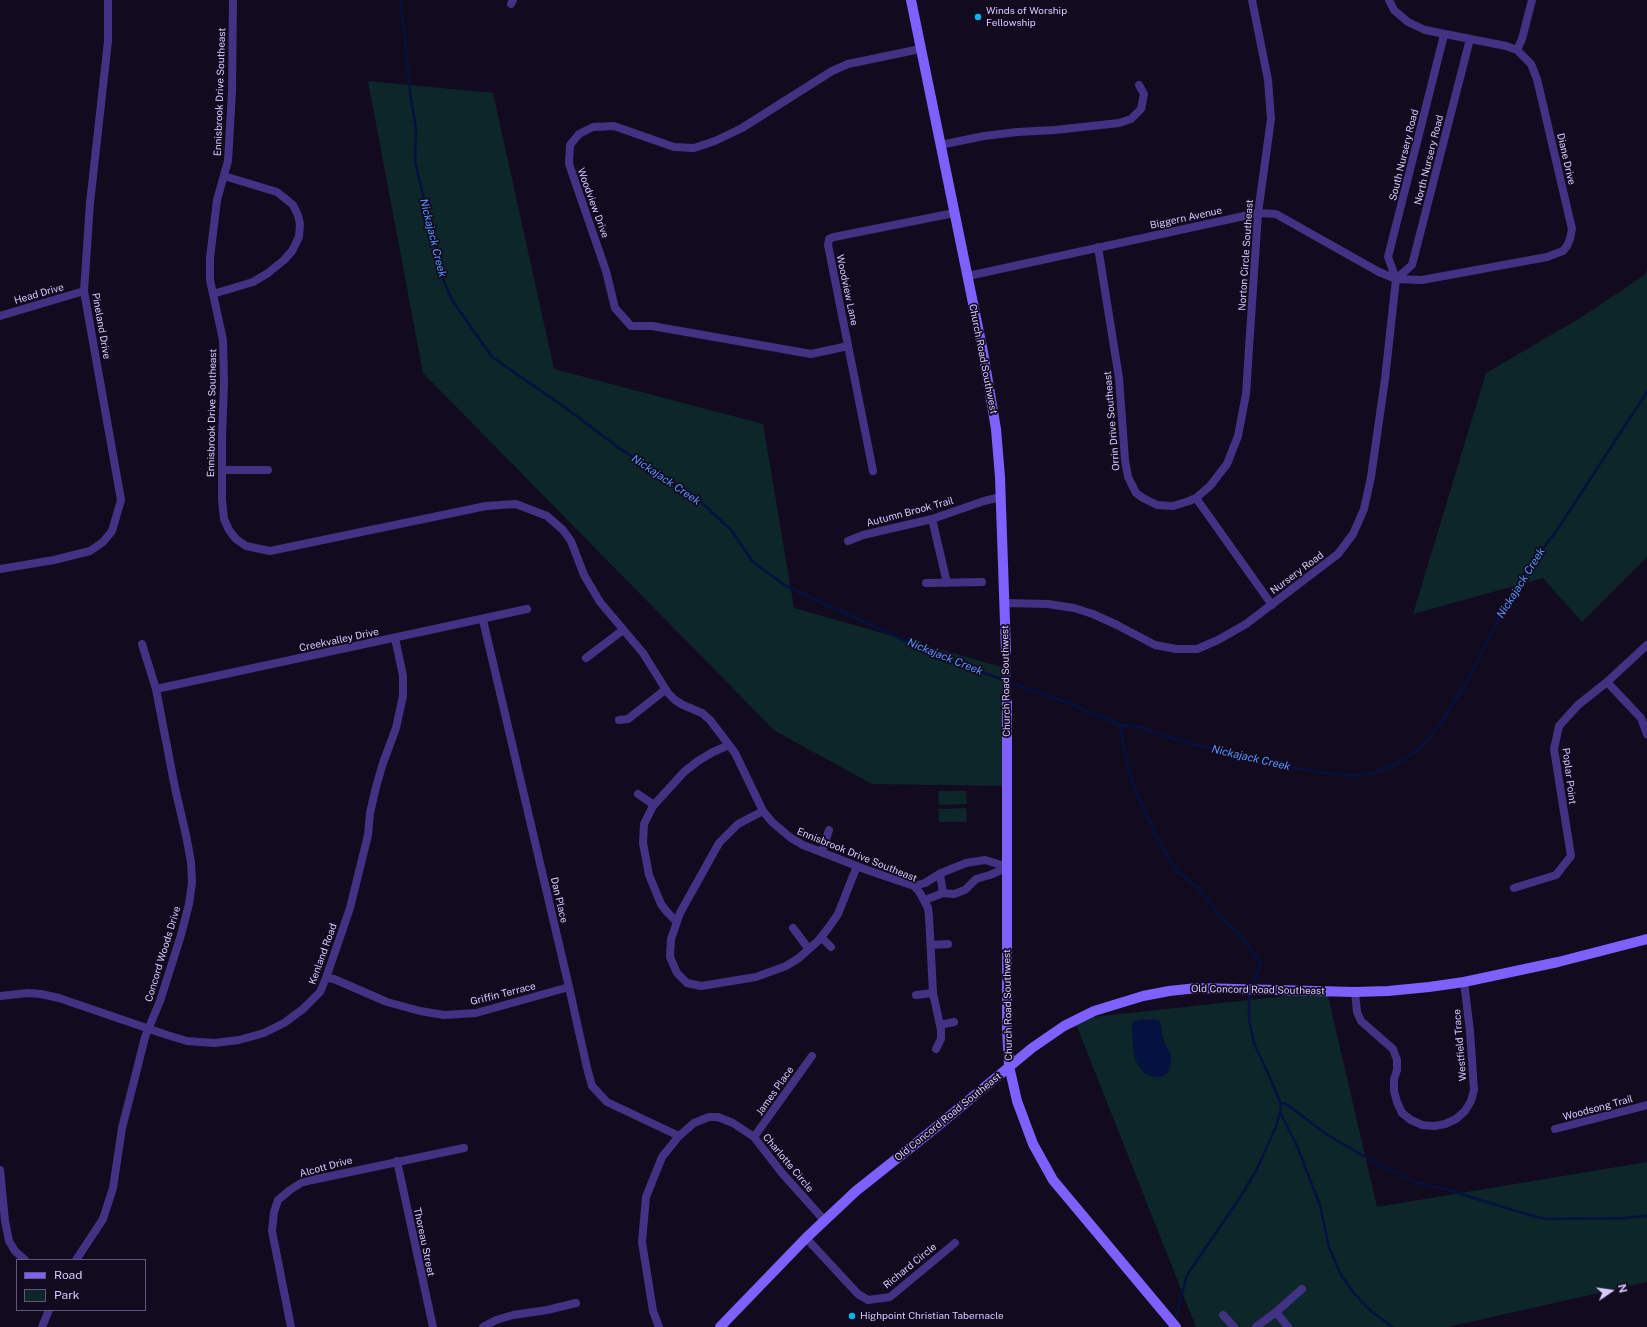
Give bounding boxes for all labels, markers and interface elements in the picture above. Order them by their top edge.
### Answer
place label: Winds of Worship Fellowship [986,5,1067,28]
marker: Winds of Worship Fellowship [973,12,983,22]
street label: Ennisbrook Drive Southeast [212,28,228,156]
street label: South Nursery Road [1387,108,1421,202]
street label: North Nursery Road [1412,114,1446,206]
street label: Diane Drive [1554,132,1578,186]
street label: Woodview Drive [575,166,611,240]
water label: Nickajack Creek [417,197,449,279]
street label: Norton Circle Southeast [1236,199,1256,311]
street label: Biggern Avenue [1149,204,1223,232]
street label: Woodview Lane [834,253,860,327]
street label: Head Drive [13,281,65,307]
street label: Pineland Drive [89,292,113,360]
street label: Church Road Southwest [966,303,1000,415]
street label: Ennisbrook Drive Southeast [205,349,219,477]
street label: Orrin Drive Southeast [1102,371,1122,471]
water label: Nickajack Creek [629,452,703,508]
street label: Autumn Brook Trail [865,495,955,529]
water label: Nickajack Creek [1494,545,1548,621]
street label: Nursery Road [1268,549,1326,597]
street label: Church Road Southwest [999,625,1013,737]
street label: Creekvalley Drive [298,626,380,654]
water label: Nickajack Creek [905,636,985,678]
water label: Nickajack Creek [1210,743,1292,773]
street label: Poplar Point [1560,747,1578,805]
street label: Ennisbrook Drive Southeast [795,825,919,885]
street label: Dan Place [548,876,570,924]
street label: Concord Woods Drive [143,905,183,1003]
street label: Kenland Road [306,922,340,986]
street label: Church Road Southwest [1001,949,1015,1061]
street label: Griffin Terrace [469,980,537,1008]
street label: Old Concord Road Southeast [1191,983,1325,997]
street label: Westfield Trace [1451,1008,1469,1082]
street label: James Place [754,1064,796,1118]
street label: Old Concord Road Southeast [892,1070,1004,1164]
street label: Woodsong Trail [1562,1093,1634,1123]
street label: Charlotte Circle [760,1131,816,1195]
street label: Alcott Drive [298,1154,354,1180]
street label: Thoreau Street [411,1207,437,1277]
street label: Richard Circle [881,1241,939,1291]
legend [16,1259,146,1311]
text: Road [54,1268,82,1282]
north arrow [1591,1271,1631,1311]
text: N [1616,1283,1630,1294]
text: Park [54,1288,80,1302]
place label: Highpoint Christian Tabernacle [860,1310,1004,1322]
marker: Highpoint Christian Tabernacle [847,1311,857,1321]

